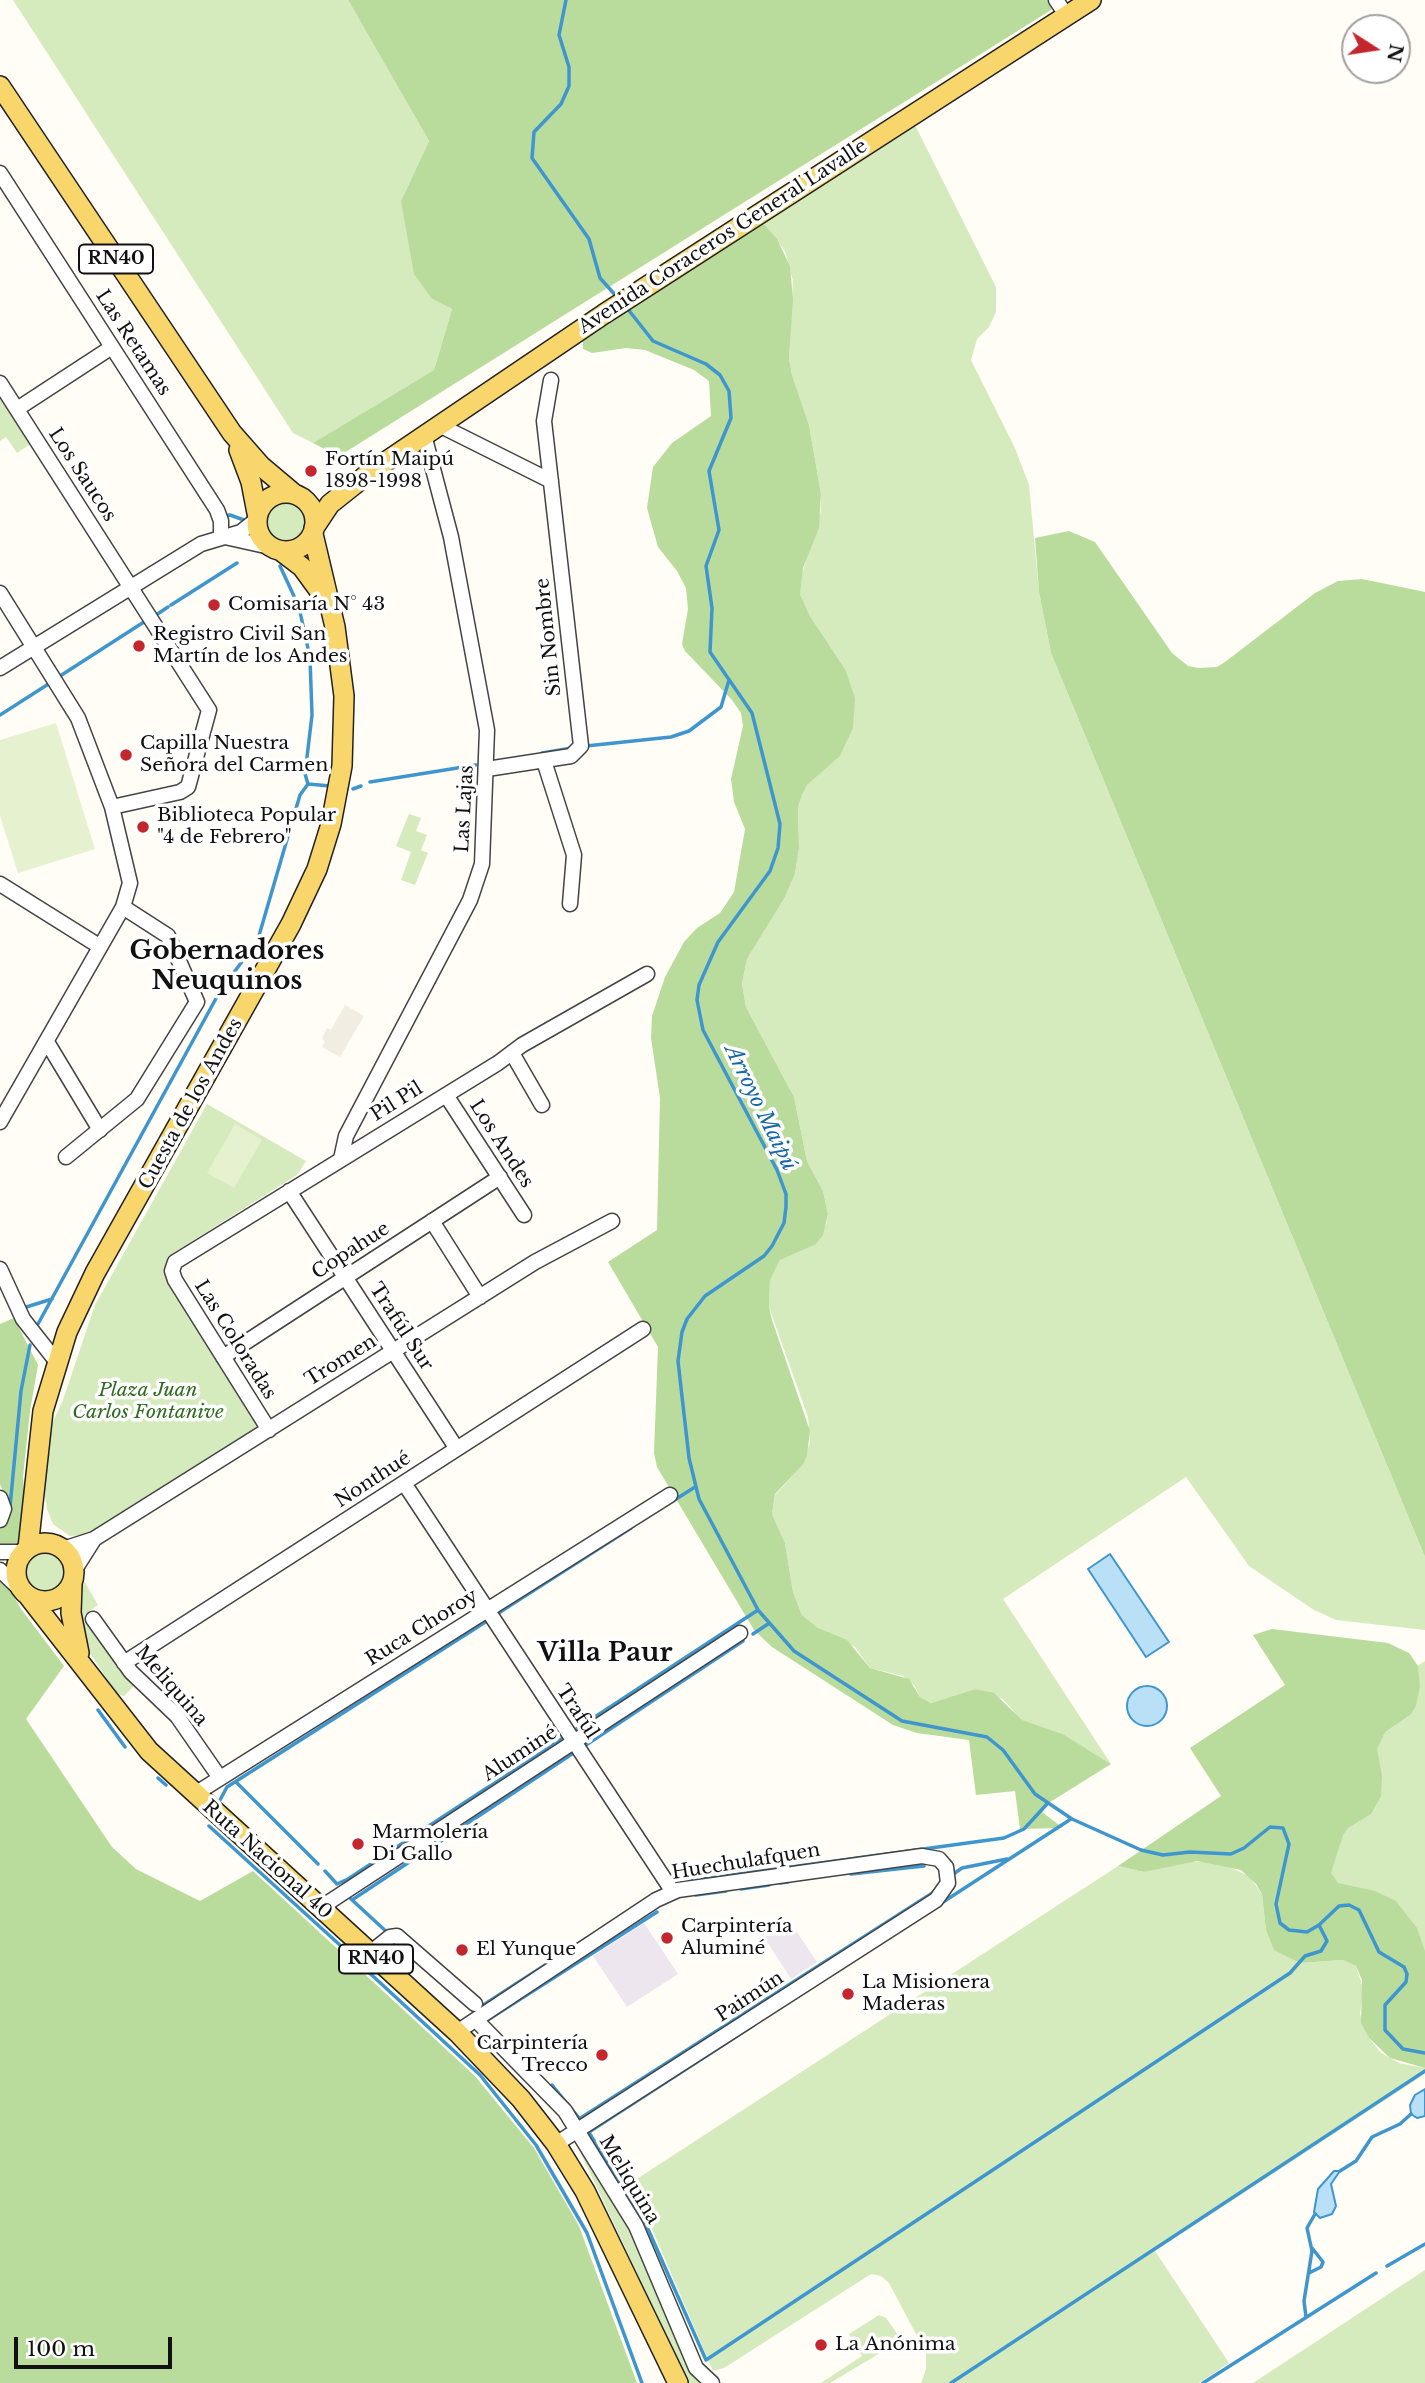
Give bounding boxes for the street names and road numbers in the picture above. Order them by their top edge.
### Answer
street label: Avenida Coraceros General Lavalle [574,135,872,339]
road number: RN40 [79,244,153,274]
street label: Las Retamas [90,286,176,400]
street label: Los Saucos [43,424,121,526]
street label: Sin Nombre [531,577,567,697]
street label: Las Lajas [451,765,479,853]
street label: Cuesta de los Andes [134,1014,248,1194]
street label: Pil Pil [367,1077,427,1127]
street label: Los Andes [464,1096,538,1192]
street label: Copahue [308,1218,394,1284]
street label: Las Coloradas [189,1276,281,1404]
street label: Trafúl Sur [364,1279,438,1375]
street label: Tromen [301,1330,381,1392]
street label: Nonthué [331,1447,415,1513]
street label: Ruca Choroy [362,1585,482,1671]
street label: Meliquina [130,1641,212,1731]
street label: Trafúl [551,1681,603,1743]
street label: Aluminé [478,1721,562,1787]
street label: Ruta Nacional 40 [197,1796,337,1924]
street label: Huechulafquen [670,1839,822,1885]
road number: RN40 [339,1944,413,1973]
street label: Paimún [712,1967,788,2027]
street label: Meliquina [594,2132,664,2228]

